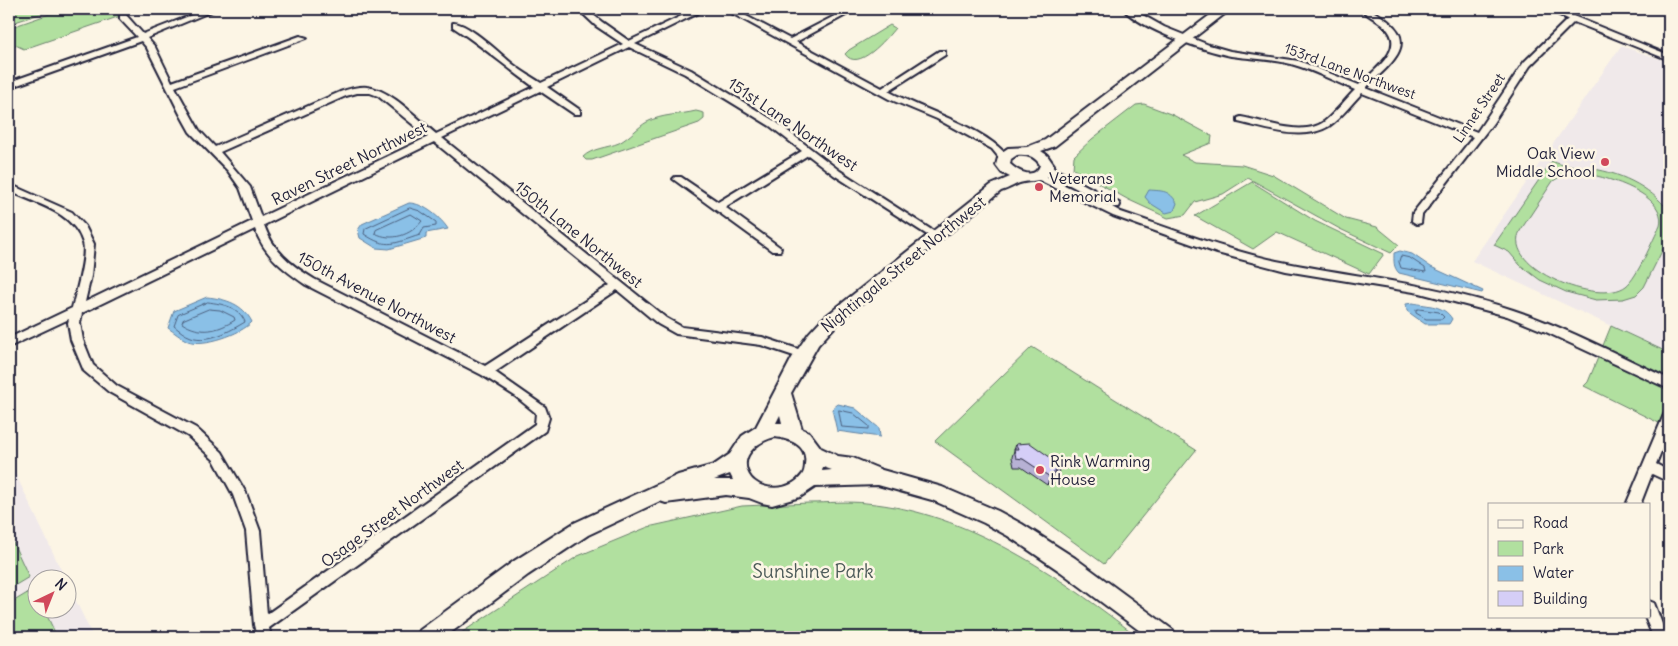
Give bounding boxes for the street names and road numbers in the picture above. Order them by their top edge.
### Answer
street label: 153rd Lane Northwest [1282,39,1418,103]
street label: Linnet Street [1449,70,1509,146]
street label: 151st Lane Northwest [724,73,862,175]
street label: Raven Street Northwest [268,116,430,209]
street label: 150th Lane Northwest [511,176,647,292]
street label: Nightingale Street Northwest [817,191,990,337]
street label: 150th Avenue Northwest [294,247,460,348]
street label: Osage Street Northwest [317,454,468,571]

